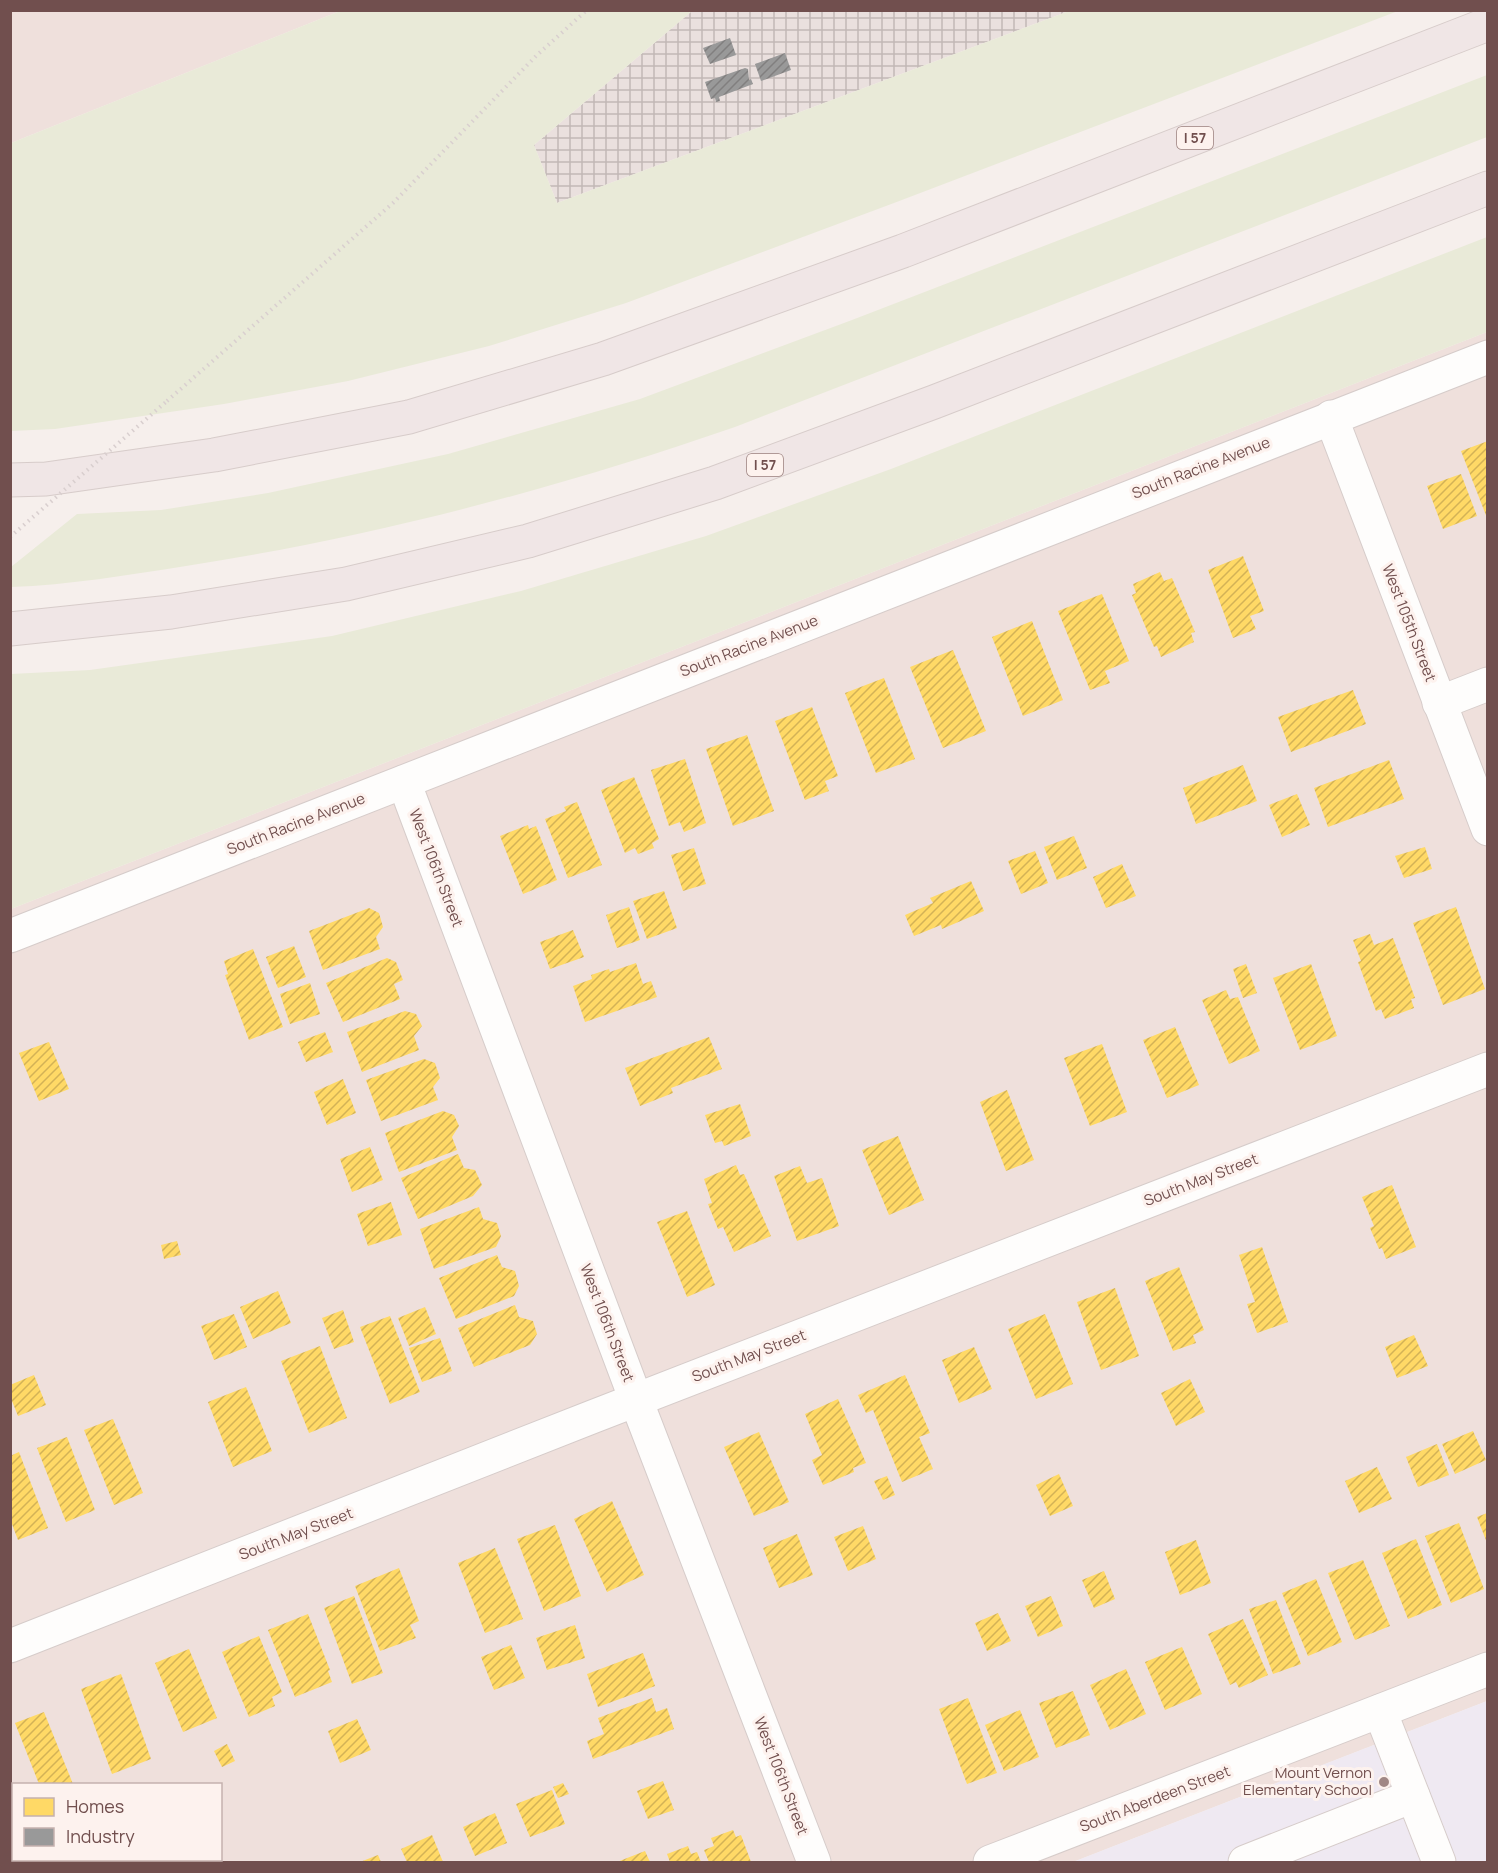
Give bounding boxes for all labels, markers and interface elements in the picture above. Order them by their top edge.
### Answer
road number: I 57 [1177,127,1213,149]
street label: South Racine Avenue [1129,431,1273,504]
road number: I 57 [747,454,783,476]
street label: West 105th Street [1377,561,1442,685]
street label: South Racine Avenue [677,609,821,682]
street label: South Racine Avenue [224,787,368,860]
street label: West 106th Street [404,806,469,930]
street label: South May Street [1141,1148,1261,1211]
street label: West 106th Street [575,1261,640,1385]
street label: South May Street [689,1324,809,1387]
street label: South May Street [236,1502,356,1565]
street label: West 106th Street [749,1714,814,1838]
street label: South Aberdeen Street [1077,1760,1233,1837]
place label: Mount Vernon Elementary School [1243,1762,1372,1800]
marker: Mount Vernon Elementary School [1377,1775,1391,1789]
legend [12,1783,222,1861]
text: Homes [66,1794,124,1818]
text: Industry [66,1824,135,1848]

